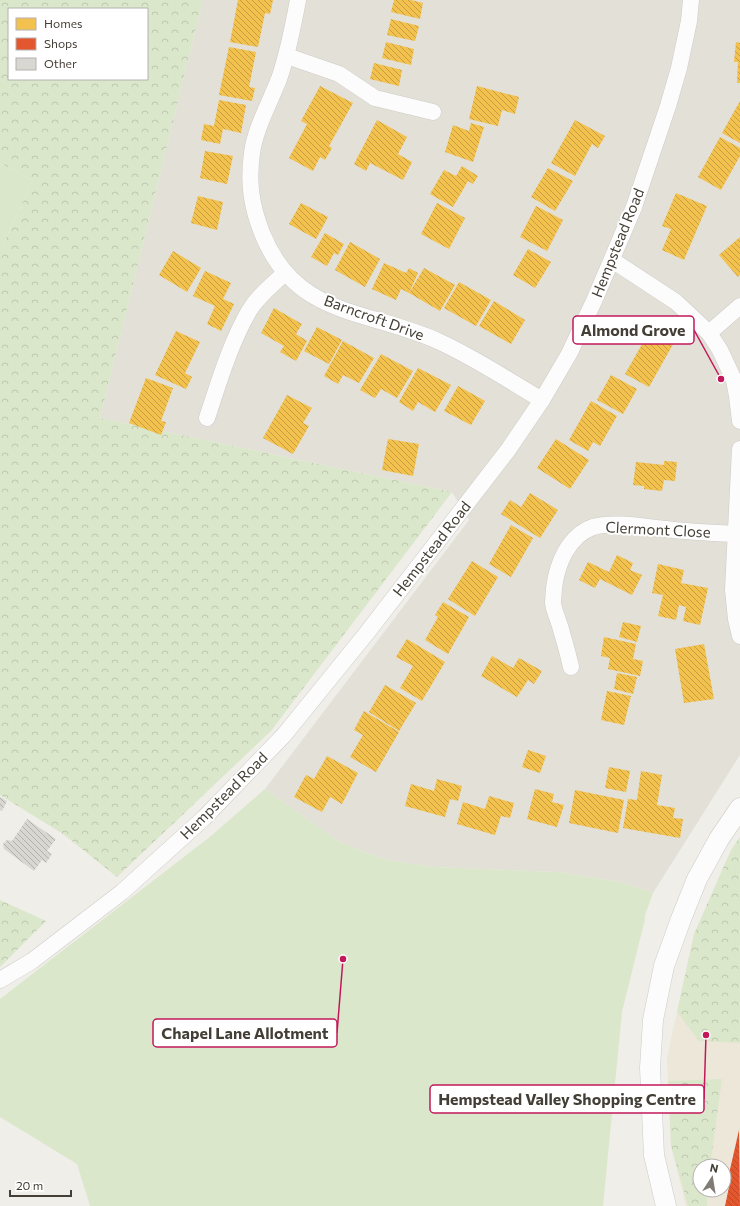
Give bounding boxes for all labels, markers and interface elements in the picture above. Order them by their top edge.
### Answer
legend [8,8,148,80]
text: Homes [44,16,82,30]
text: Shops [44,36,78,50]
text: Other [44,56,77,70]
street label: Hempstead Road [587,185,647,300]
street label: Barncroft Drive [322,291,427,344]
callout: Almond Grove [573,316,694,344]
text: Almond Grove [580,320,686,339]
street label: Hempstead Road [388,497,474,600]
street label: Clermont Close [605,517,711,541]
street label: Hempstead Road [176,748,271,843]
callout: Chapel Lane Allotment [153,1019,337,1047]
text: Chapel Lane Allotment [161,1023,329,1042]
callout: Hempstead Valley Shopping Centre [430,1085,704,1113]
text: Hempstead Valley Shopping Centre [438,1089,696,1108]
north arrow [692,1158,732,1198]
text: N [709,1161,720,1175]
scale bar [10,1172,71,1198]
text: 20 m [16,1178,43,1192]

